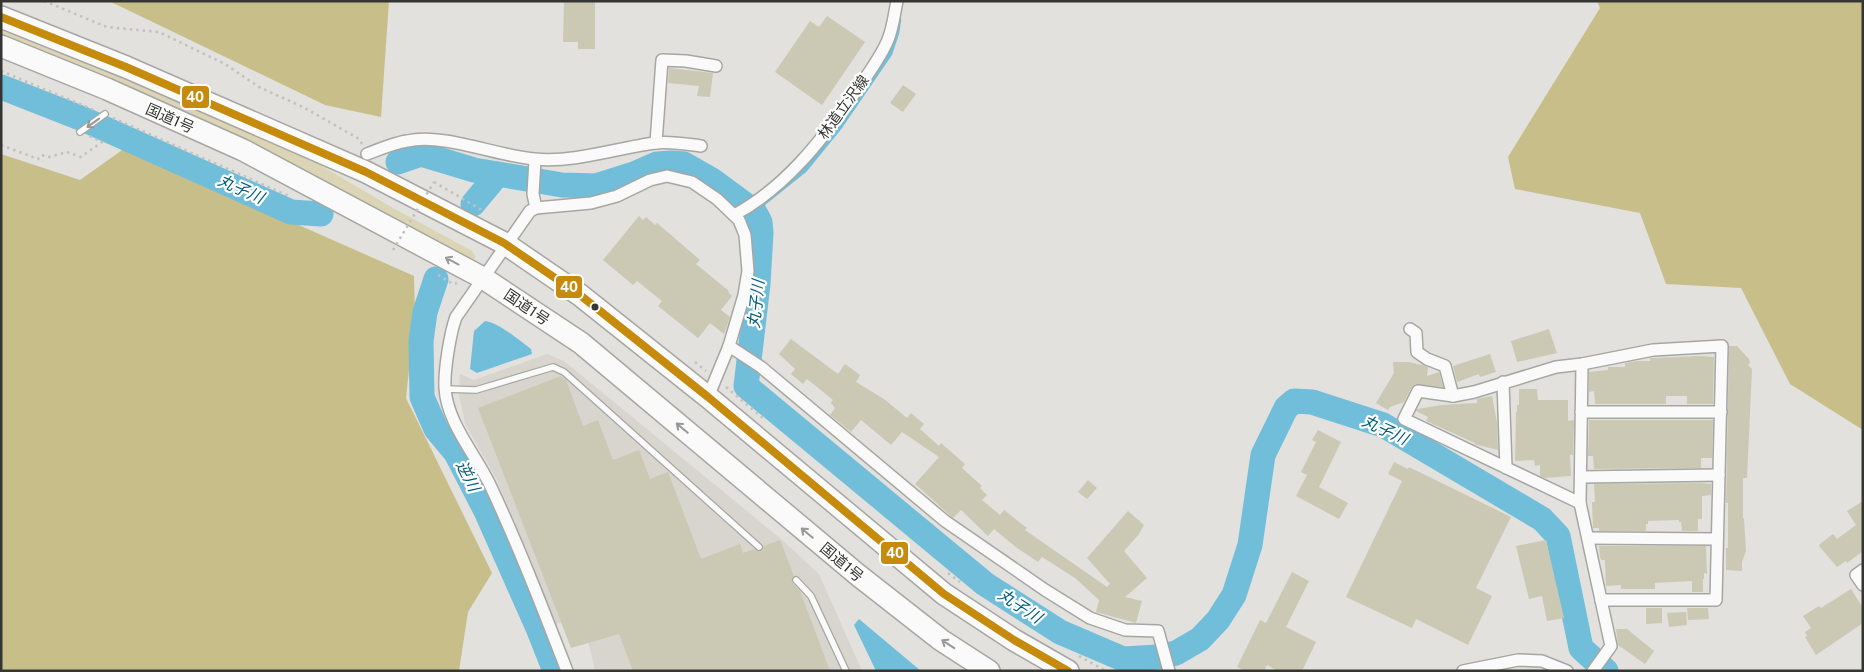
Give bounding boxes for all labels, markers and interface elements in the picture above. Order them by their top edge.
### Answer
street label: 林道立沢線 [814,72,872,142]
line badge: 40 [181,85,210,109]
text: 40 [186,89,204,105]
street label: 国道1号 [143,100,197,136]
one-way arrow [86,118,100,128]
water label: 丸子川 [215,171,269,208]
one-way arrow [445,256,460,266]
line badge: 40 [555,275,583,299]
water label: 丸子川 [744,277,768,329]
text: 40 [560,279,578,295]
street label: 国道1号 [501,286,553,328]
unlabelled marker [590,302,600,312]
water label: 丸子川 [1359,411,1413,450]
one-way arrow [676,423,689,434]
water label: 逆川 [452,457,485,496]
one-way arrow [800,527,813,538]
street label: 国道1号 [817,539,867,585]
line badge: 40 [880,541,909,565]
text: 40 [886,545,904,561]
water label: 丸子川 [995,585,1047,628]
one-way arrow [941,639,955,649]

